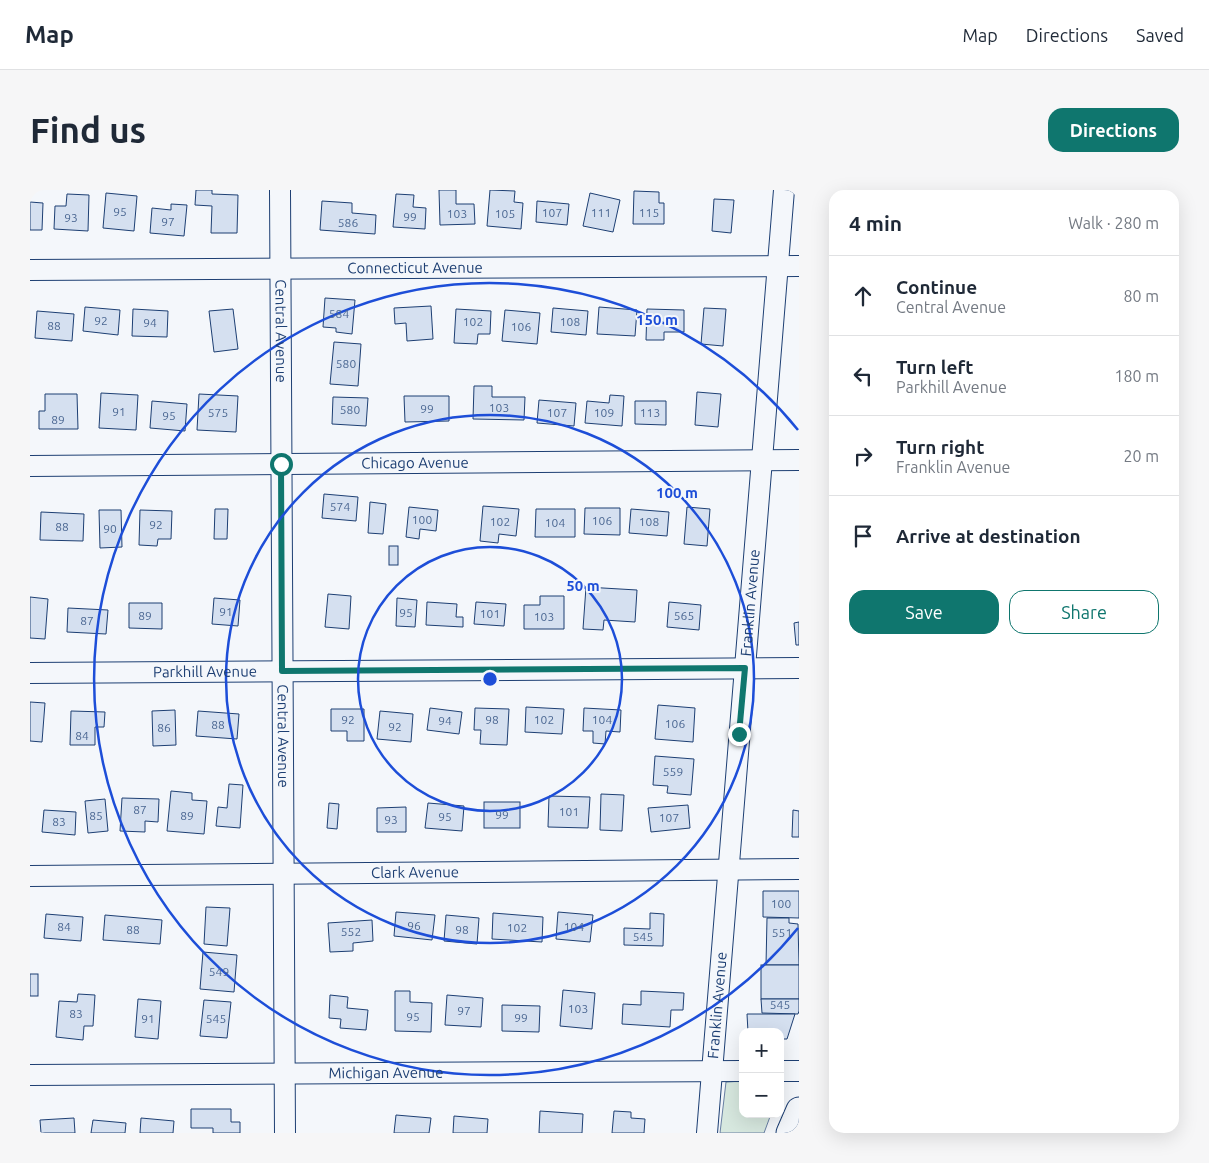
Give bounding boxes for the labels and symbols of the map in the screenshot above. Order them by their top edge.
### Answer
house number: 95 [113,205,127,218]
house number: 107 [542,206,562,219]
house number: 111 [591,206,611,219]
house number: 115 [639,206,659,219]
house number: 103 [447,207,467,220]
house number: 105 [495,207,515,220]
house number: 99 [403,210,417,223]
house number: 93 [64,211,78,224]
house number: 97 [161,215,175,228]
house number: 586 [338,216,358,229]
street label: Connecticut Avenue [347,259,483,276]
street label: Central Avenue [272,279,290,383]
house number: 584 [329,307,349,320]
text: 150 m [636,311,678,328]
house number: 92 [94,314,108,327]
house number: 102 [463,315,483,328]
house number: 108 [560,315,580,328]
house number: 94 [143,316,157,329]
house number: 88 [47,319,61,332]
house number: 106 [511,320,531,333]
house number: 580 [336,357,356,370]
house number: 103 [489,401,509,414]
house number: 99 [420,402,434,415]
house number: 580 [340,403,360,416]
house number: 91 [112,405,126,418]
house number: 575 [208,406,228,419]
house number: 107 [547,406,567,419]
house number: 109 [594,406,614,419]
house number: 113 [640,406,660,419]
house number: 95 [162,409,176,422]
house number: 89 [51,413,65,426]
route start [270,453,293,476]
street label: Chicago Avenue [361,454,469,471]
text: 100 m [656,484,698,501]
house number: 574 [330,500,350,513]
house number: 100 [412,513,432,526]
house number: 106 [592,514,612,527]
house number: 102 [490,515,510,528]
house number: 108 [639,515,659,528]
house number: 104 [545,516,565,529]
house number: 92 [149,518,163,531]
house number: 88 [55,520,69,533]
house number: 90 [103,522,117,535]
street label: Franklin Avenue [737,549,763,657]
text: 50 m [566,577,600,594]
house number: 91 [219,605,233,618]
house number: 95 [399,606,413,619]
house number: 101 [480,607,500,620]
house number: 89 [138,609,152,622]
house number: 565 [674,609,694,622]
house number: 103 [534,610,554,623]
house number: 87 [80,614,94,627]
street label: Parkhill Avenue [153,663,257,680]
centre of rings [481,670,499,688]
street label: Central Avenue [275,684,292,788]
house number: 92 [341,713,355,726]
house number: 98 [485,713,499,726]
house number: 102 [534,713,554,726]
house number: 104 [592,713,612,726]
house number: 94 [438,714,452,727]
house number: 106 [665,717,685,730]
house number: 88 [211,718,225,731]
house number: 92 [388,720,402,733]
house number: 86 [157,721,171,734]
route end [728,723,751,746]
house number: 84 [75,729,89,742]
house number: 559 [663,765,683,778]
house number: 87 [133,803,147,816]
house number: 101 [559,805,579,818]
house number: 99 [495,808,509,821]
house number: 85 [89,809,103,822]
house number: 89 [180,809,194,822]
house number: 95 [438,810,452,823]
house number: 107 [659,811,679,824]
house number: 93 [384,813,398,826]
house number: 83 [52,815,66,828]
street label: Clark Avenue [371,863,459,881]
house number: 100 [771,897,791,910]
house number: 96 [407,919,421,932]
house number: 84 [57,920,71,933]
house number: 104 [564,920,584,933]
house number: 102 [507,921,527,934]
house number: 88 [126,923,140,936]
house number: 98 [455,923,469,936]
house number: 552 [341,925,361,938]
house number: 551 [772,926,792,939]
house number: 545 [633,930,653,943]
street label: Franklin Avenue [704,951,730,1060]
house number: 549 [209,965,229,978]
house number: 545 [770,998,790,1011]
house number: 103 [568,1002,588,1015]
house number: 97 [457,1004,471,1017]
house number: 83 [69,1007,83,1020]
house number: 95 [406,1010,420,1023]
house number: 99 [514,1011,528,1024]
house number: 91 [141,1012,155,1025]
house number: 545 [206,1012,226,1025]
street label: Michigan Avenue [329,1064,443,1081]

